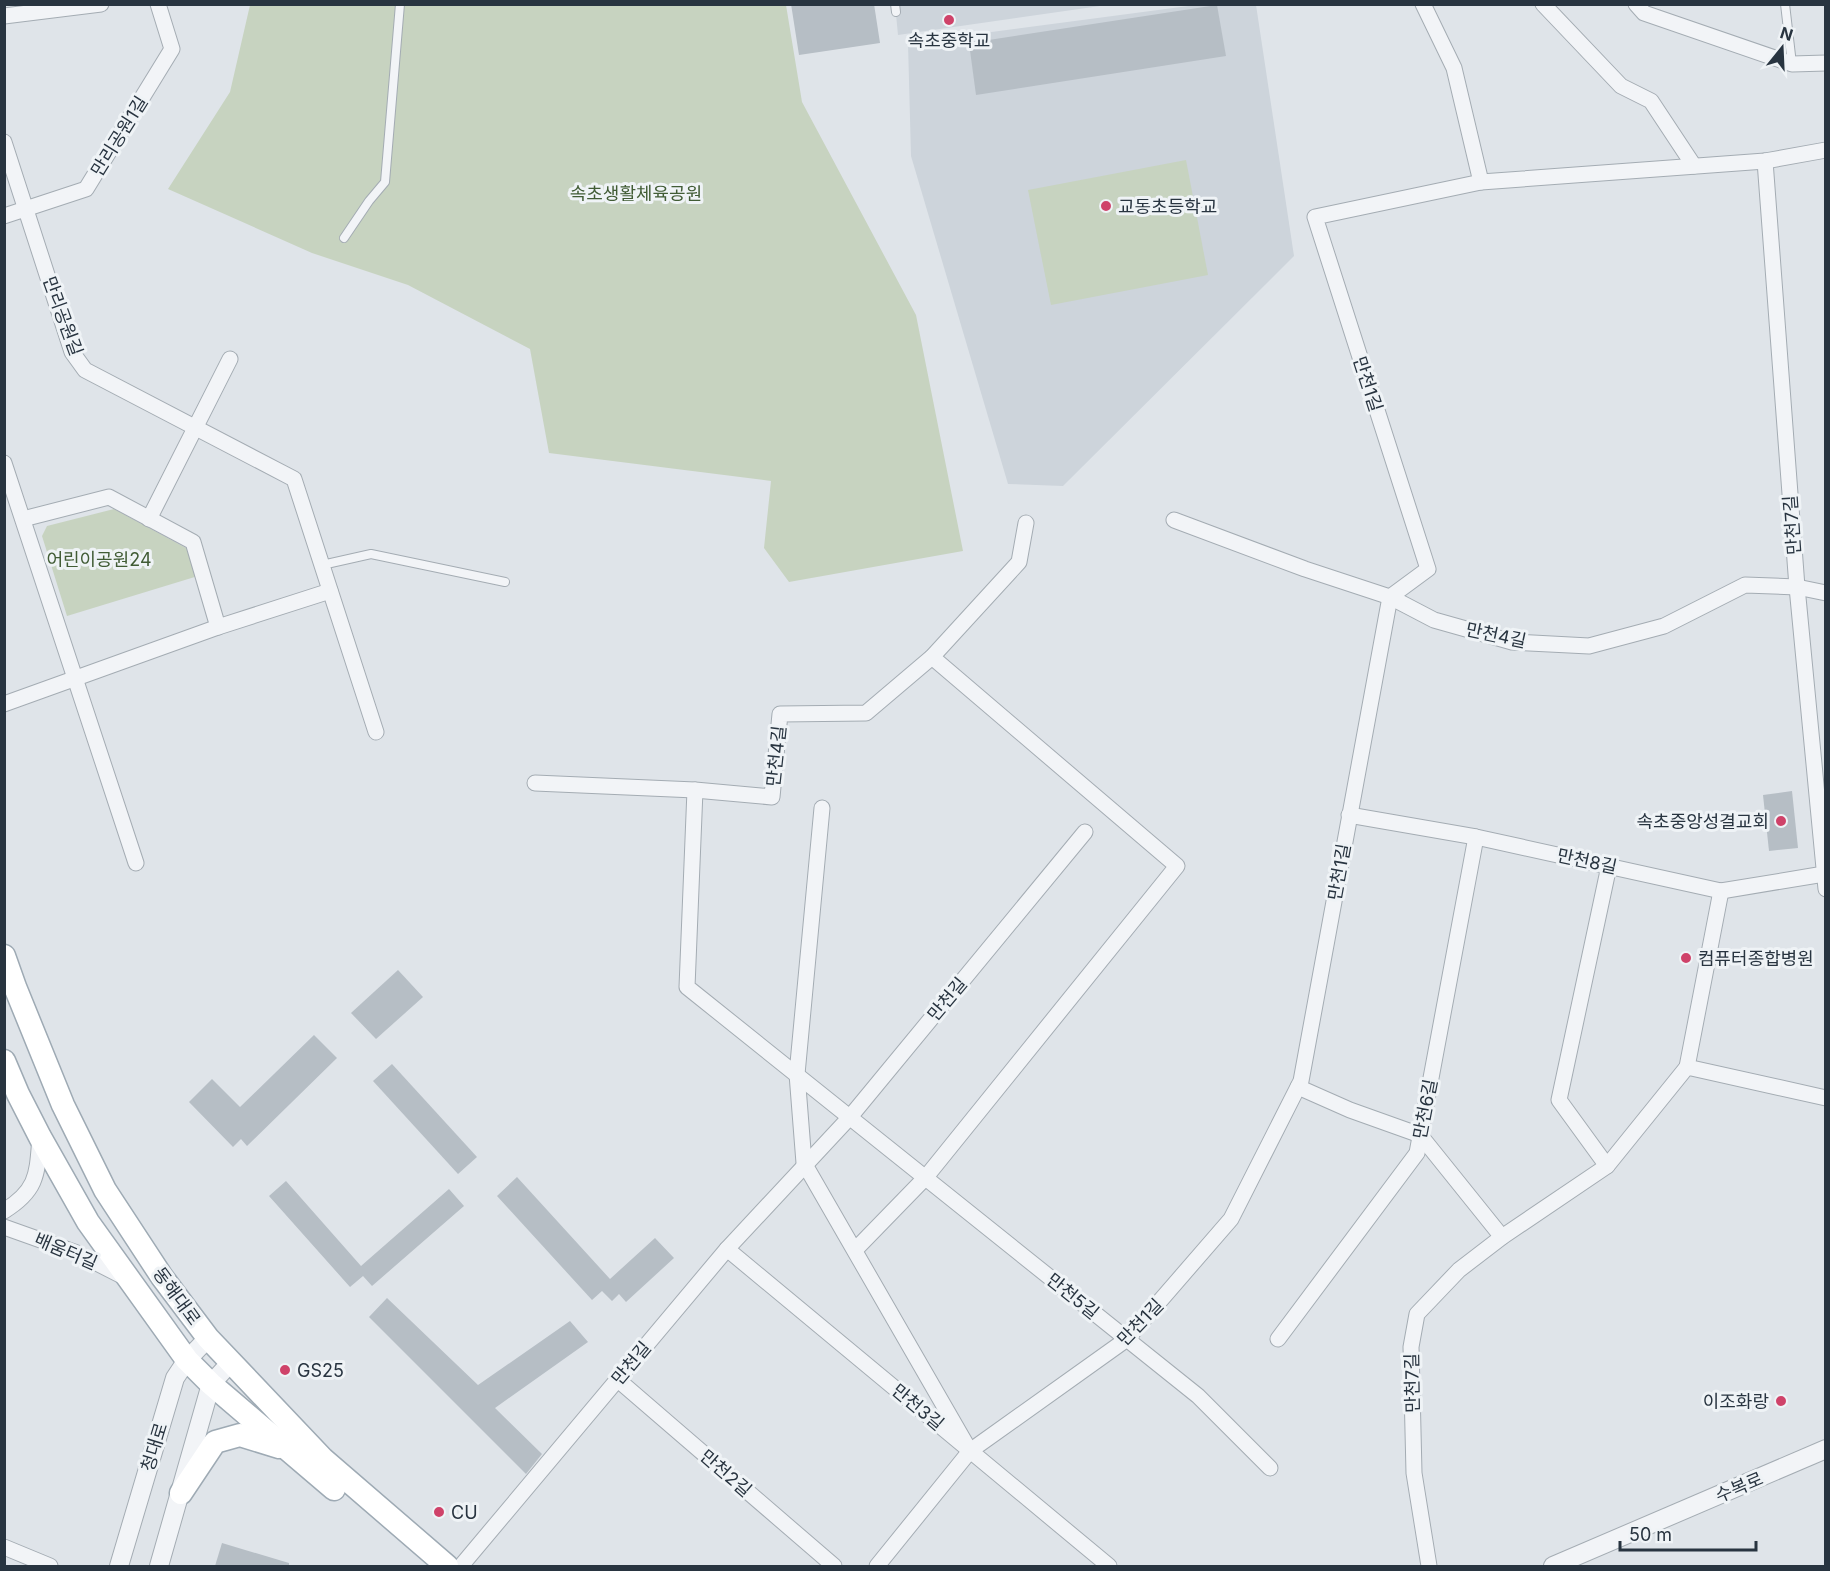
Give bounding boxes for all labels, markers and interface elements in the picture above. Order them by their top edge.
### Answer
marker: 속초중학교 [942,13,956,27]
north arrow [1752,18,1812,78]
text: N [1778,22,1796,45]
place label: 속초중학교 [908,30,990,51]
street label: 만리공원1길 [86,92,152,180]
park label: 속초생활체육공원 [570,183,702,204]
place label: 교동초등학교 [1118,196,1217,217]
marker: 교동초등학교 [1099,199,1113,213]
street label: 만리공원길 [39,273,87,359]
street label: 만천1길 [1349,354,1387,414]
street label: 만천7길 [1779,494,1805,556]
park label: 어린이공원24 [46,549,152,570]
street label: 만천4길 [1464,618,1528,652]
street label: 만천4길 [762,724,790,788]
place label: 속초중앙성결교회 [1637,811,1769,832]
marker: 속초중앙성결교회 [1774,814,1788,828]
street label: 만천1길 [1324,842,1354,902]
street label: 만천8길 [1555,844,1619,878]
place label: 컴퓨터종합병원 [1698,948,1814,969]
marker: 컴퓨터종합병원 [1679,951,1693,965]
street label: 만천길 [923,973,971,1025]
street label: 만천6길 [1409,1077,1441,1141]
street label: 배움터길 [31,1228,101,1274]
street label: 동해대로 [149,1263,205,1329]
street label: 만천5길 [1043,1269,1103,1323]
street label: 만천1길 [1113,1294,1167,1350]
street label: 만천길 [607,1337,655,1389]
street label: 만천7길 [1401,1353,1423,1413]
place label: GS25 [297,1360,344,1381]
marker: GS25 [278,1363,292,1377]
street label: 만천3길 [888,1379,948,1435]
place label: 이조화랑 [1703,1391,1769,1412]
marker: 이조화랑 [1774,1394,1788,1408]
street label: 청대로 [137,1420,171,1474]
street label: 만천2길 [696,1445,756,1501]
street label: 수복로 [1712,1468,1766,1506]
place label: CU [451,1502,478,1523]
marker: CU [432,1505,446,1519]
scale bar [1620,1514,1756,1552]
text: 50 m [1629,1524,1672,1545]

